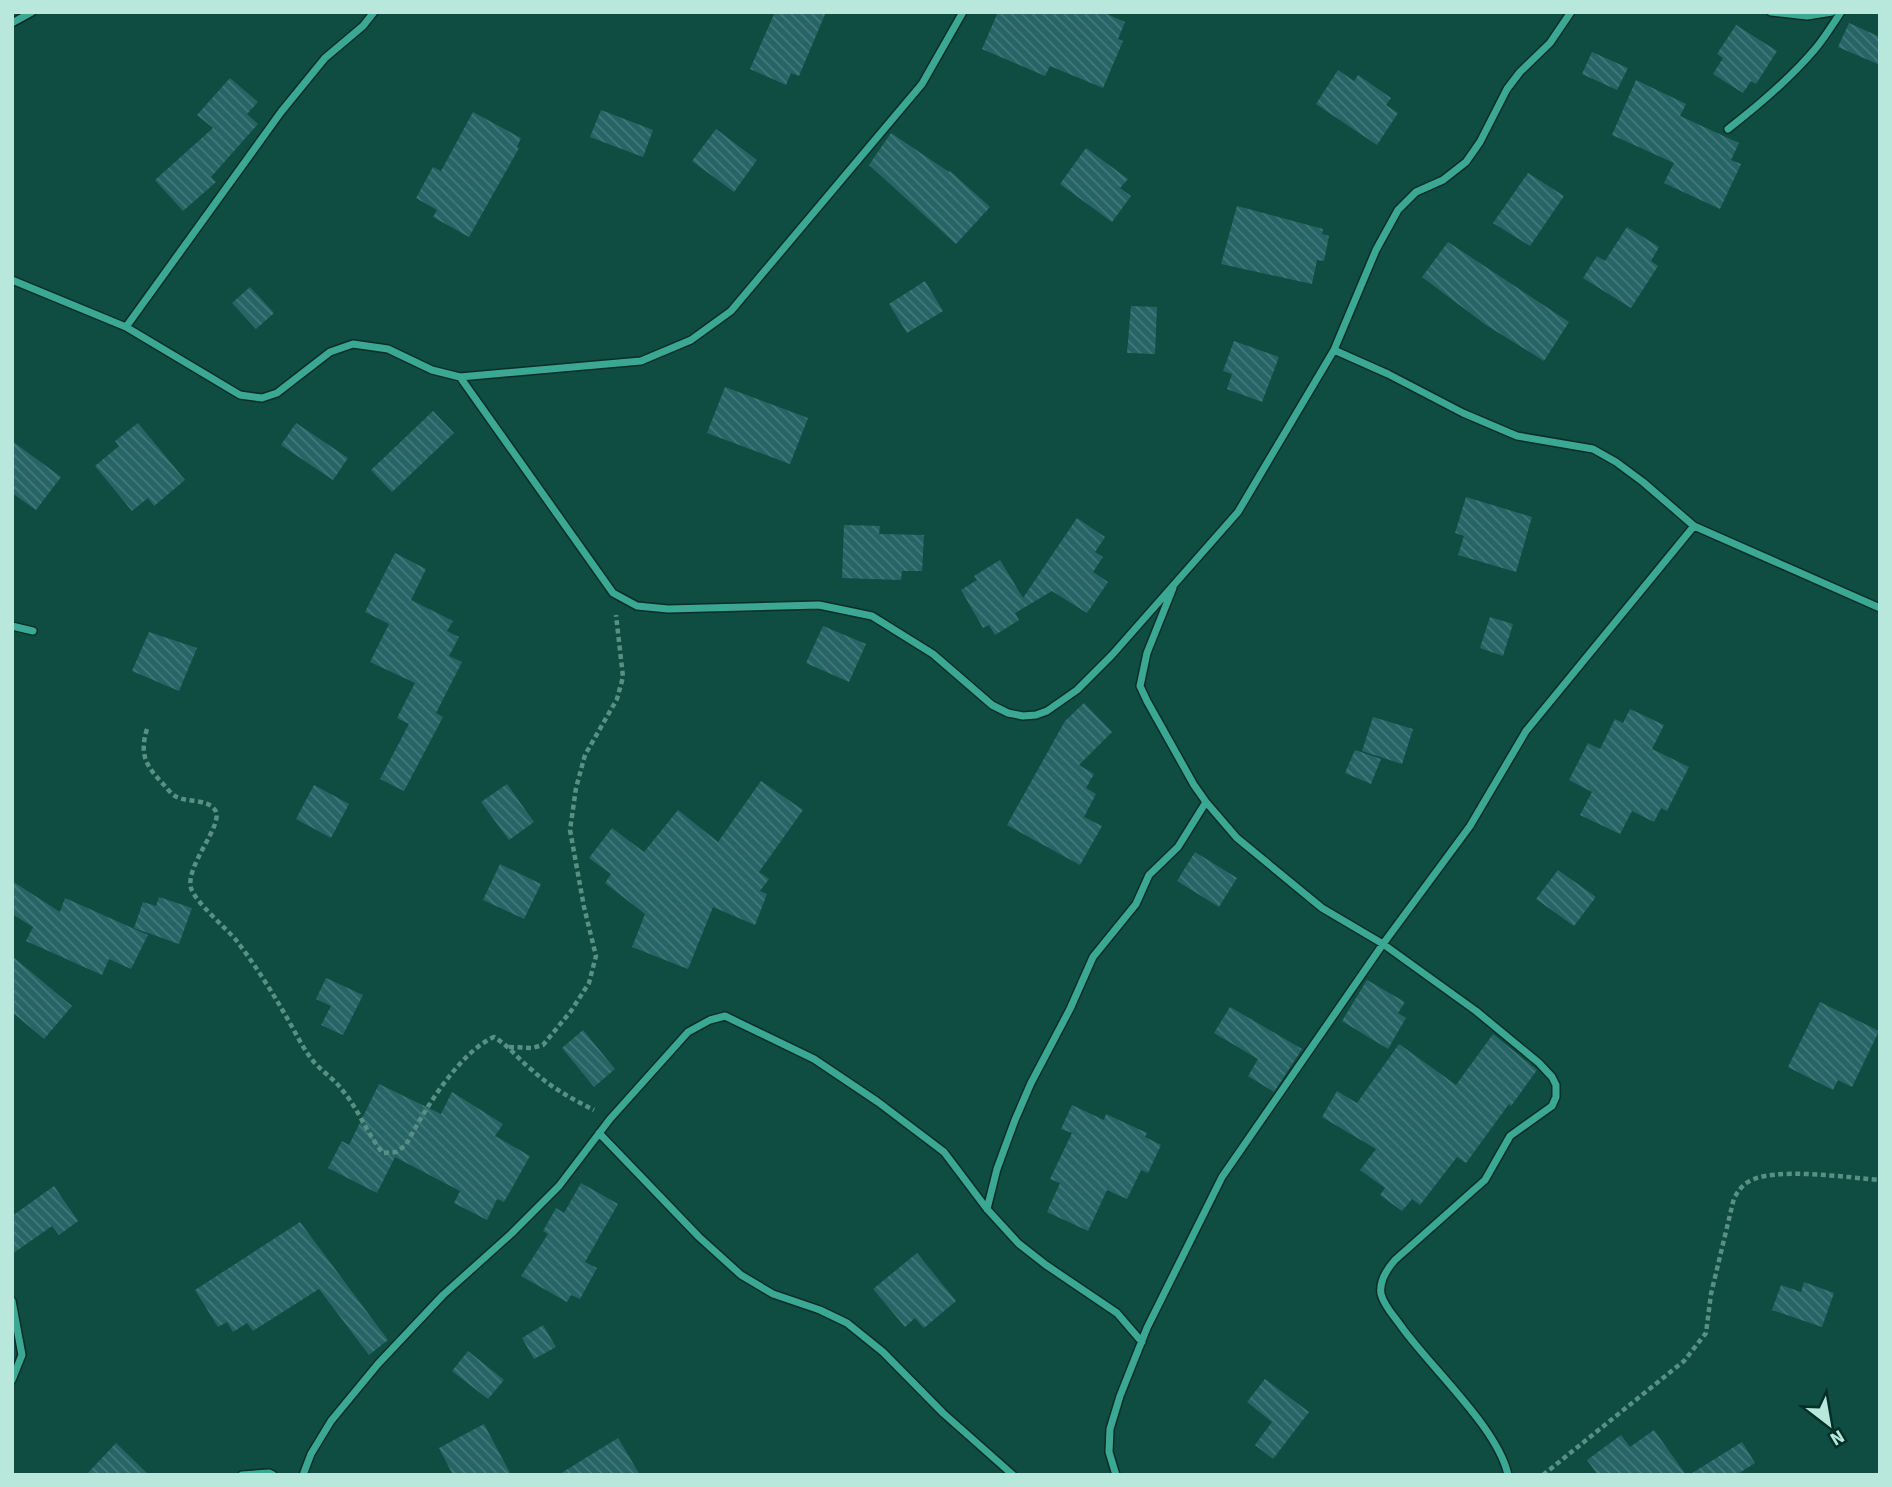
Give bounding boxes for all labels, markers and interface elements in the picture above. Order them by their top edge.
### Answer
north arrow [1794,1389,1864,1459]
text: N [1825,1422,1849,1452]

